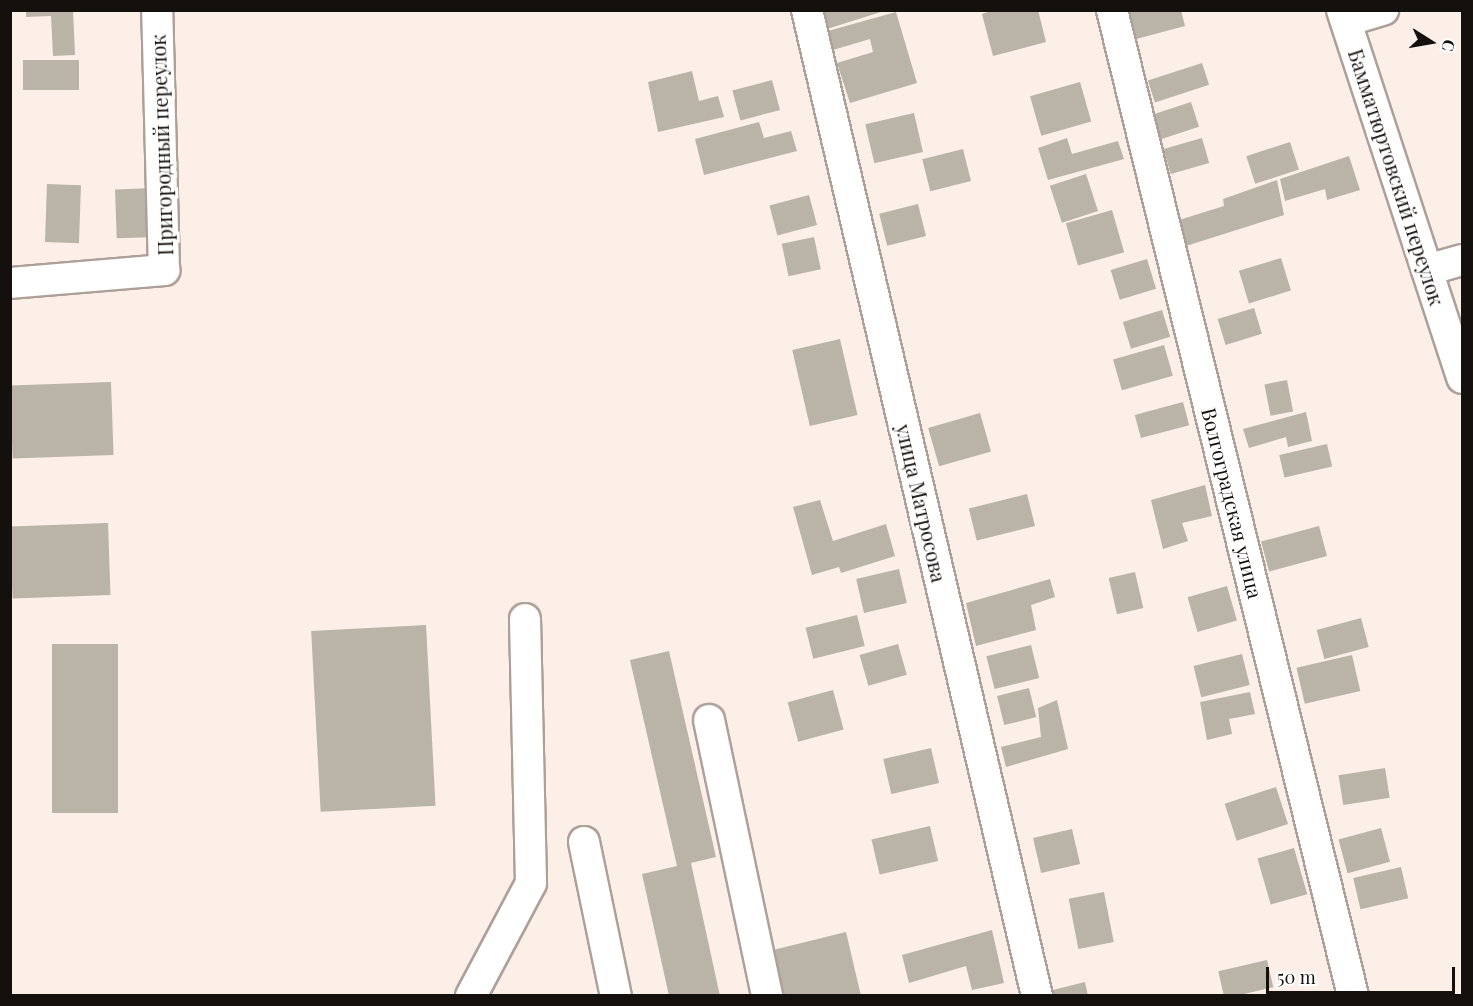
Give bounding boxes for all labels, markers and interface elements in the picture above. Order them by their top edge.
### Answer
north arrow [1401,12,1461,72]
street label: Пригородный переулок [145,34,177,256]
text: С [1438,38,1461,53]
street label: Бамматюртовский переулок [1344,46,1450,308]
street label: Волгоградская улица [1198,405,1268,601]
street label: улица Матросова [892,422,952,584]
scale bar [1269,955,1458,993]
text: 50 m [1277,965,1316,989]

